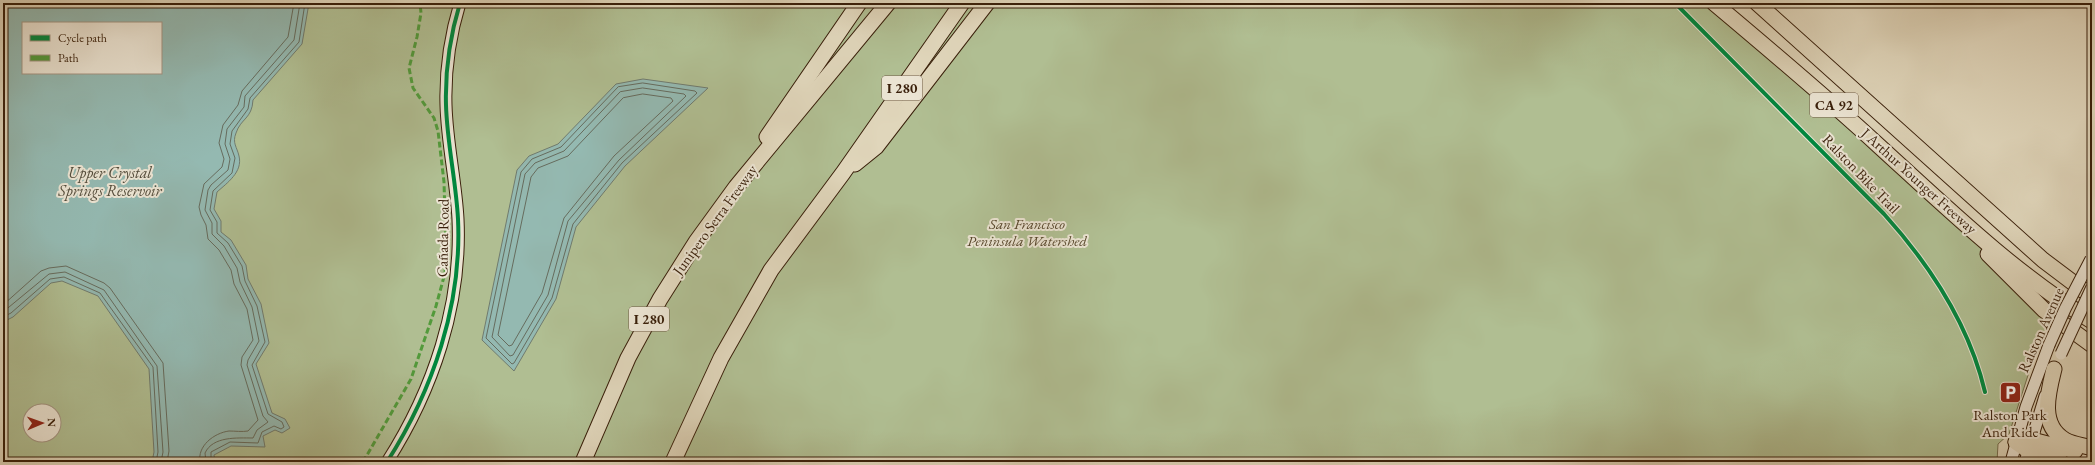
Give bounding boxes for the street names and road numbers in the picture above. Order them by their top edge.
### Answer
road number: I 280 [882,76,922,100]
road number: CA 92 [1810,93,1858,117]
street label: J Arthur Younger Freeway [1856,122,1982,238]
street label: Ralston Bike Trail [1819,130,1904,218]
street label: Junipero Serra Freeway [667,160,761,280]
street label: Cañada Road [432,198,453,277]
street label: Ralston Avenue [2013,284,2068,375]
road number: I 280 [629,307,669,331]

